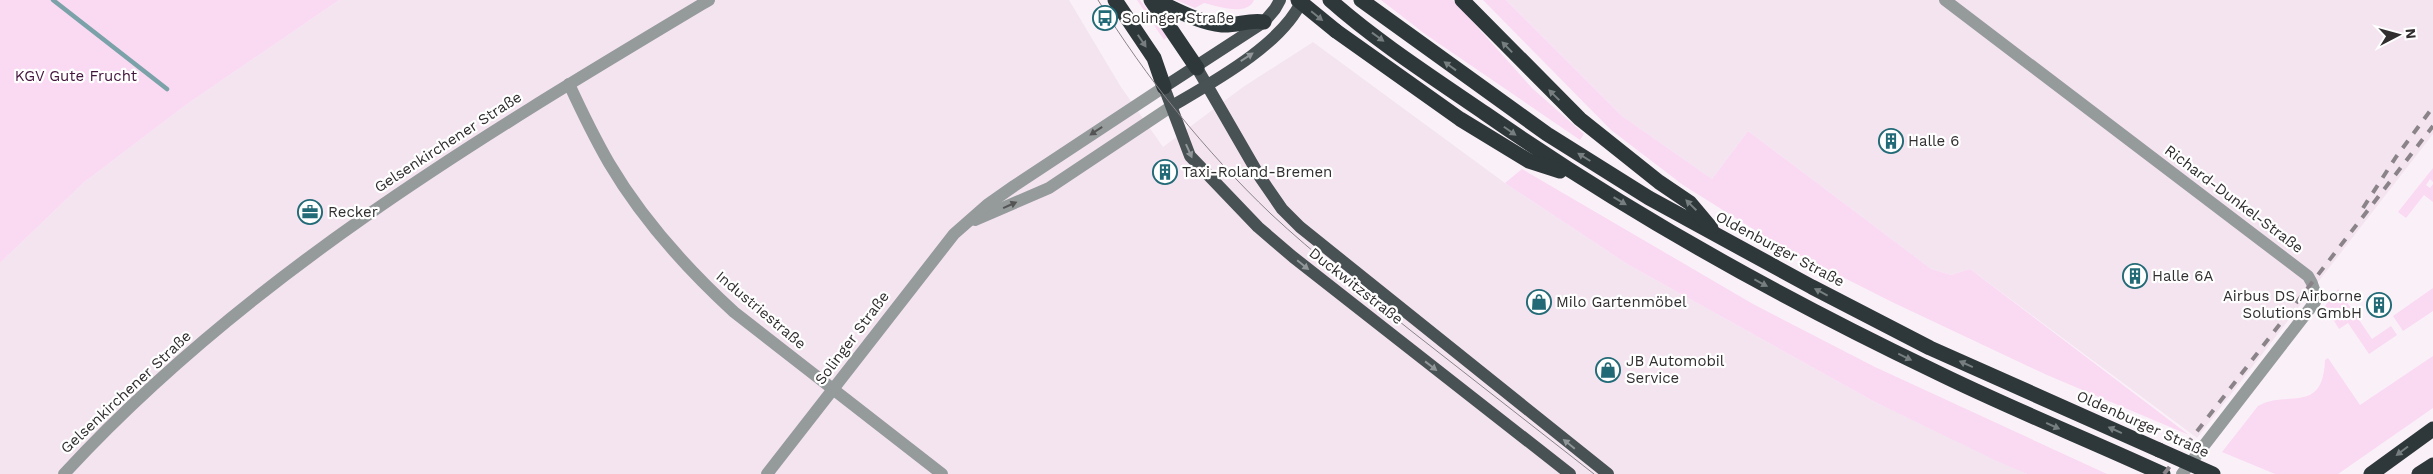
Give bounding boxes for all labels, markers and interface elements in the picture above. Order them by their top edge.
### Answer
bus stop icon: Solinger Straße [1092,5,1118,31]
place label: Solinger Straße [1122,9,1234,27]
one-way arrow [1310,10,1323,21]
north arrow [2373,10,2423,60]
text: N [2402,28,2419,40]
one-way arrow [1371,32,1385,42]
one-way arrow [1137,34,1147,47]
one-way arrow [1501,42,1513,54]
one-way arrow [1240,53,1254,62]
one-way arrow [1444,60,1457,71]
park label: KGV Gute Frucht [15,67,138,85]
street label: Gelsenkirchener Straße [371,88,525,196]
one-way arrow [1548,89,1560,101]
one-way arrow [1089,126,1103,136]
one-way arrow [1504,126,1517,136]
building icon: Halle 6 [1878,128,1904,154]
place label: Halle 6 [1908,132,1959,150]
street label: Richard-Dunkel-Straße [2161,141,2307,257]
one-way arrow [1186,144,1194,158]
one-way arrow [1577,152,1590,162]
building icon: Taxi-Roland-Bremen [1152,159,1178,185]
place label: Taxi-Roland-Bremen [1182,163,1332,181]
one-way arrow [1614,197,1627,206]
office icon: Recker [297,199,323,225]
one-way arrow [1685,199,1697,211]
one-way arrow [1003,200,1017,208]
place label: Recker [328,203,378,221]
street label: Oldenburger Straße [1713,207,1847,291]
street label: Duckwitzstraße [1305,244,1407,328]
one-way arrow [1297,260,1310,271]
building icon: Halle 6A [2122,263,2148,289]
street label: Industriestraße [712,267,810,353]
place label: Halle 6A [2152,267,2213,285]
one-way arrow [1754,279,1768,287]
place label: Airbus DS Airborne Solutions GmbH [2223,287,2362,322]
street label: Solinger Straße [811,288,893,388]
one-way arrow [1814,288,1828,296]
shop icon: Milo Gartenmöbel [1526,289,1552,315]
building icon: Airbus DS Airborne Solutions GmbH [2366,292,2392,318]
place label: Milo Gartenmöbel [1556,293,1687,311]
street label: Gelsenkirchener Straße [57,327,195,457]
place label: JB Automobil Service [1626,352,1725,387]
one-way arrow [1898,353,1912,361]
shop icon: JB Automobil Service [1595,357,1621,383]
one-way arrow [1424,360,1437,371]
one-way arrow [1959,360,1973,368]
street label: Oldenburger Straße [2074,387,2212,461]
one-way arrow [2046,422,2060,430]
one-way arrow [2108,426,2122,434]
one-way arrow [1563,439,1576,450]
one-way arrow [2395,446,2409,456]

